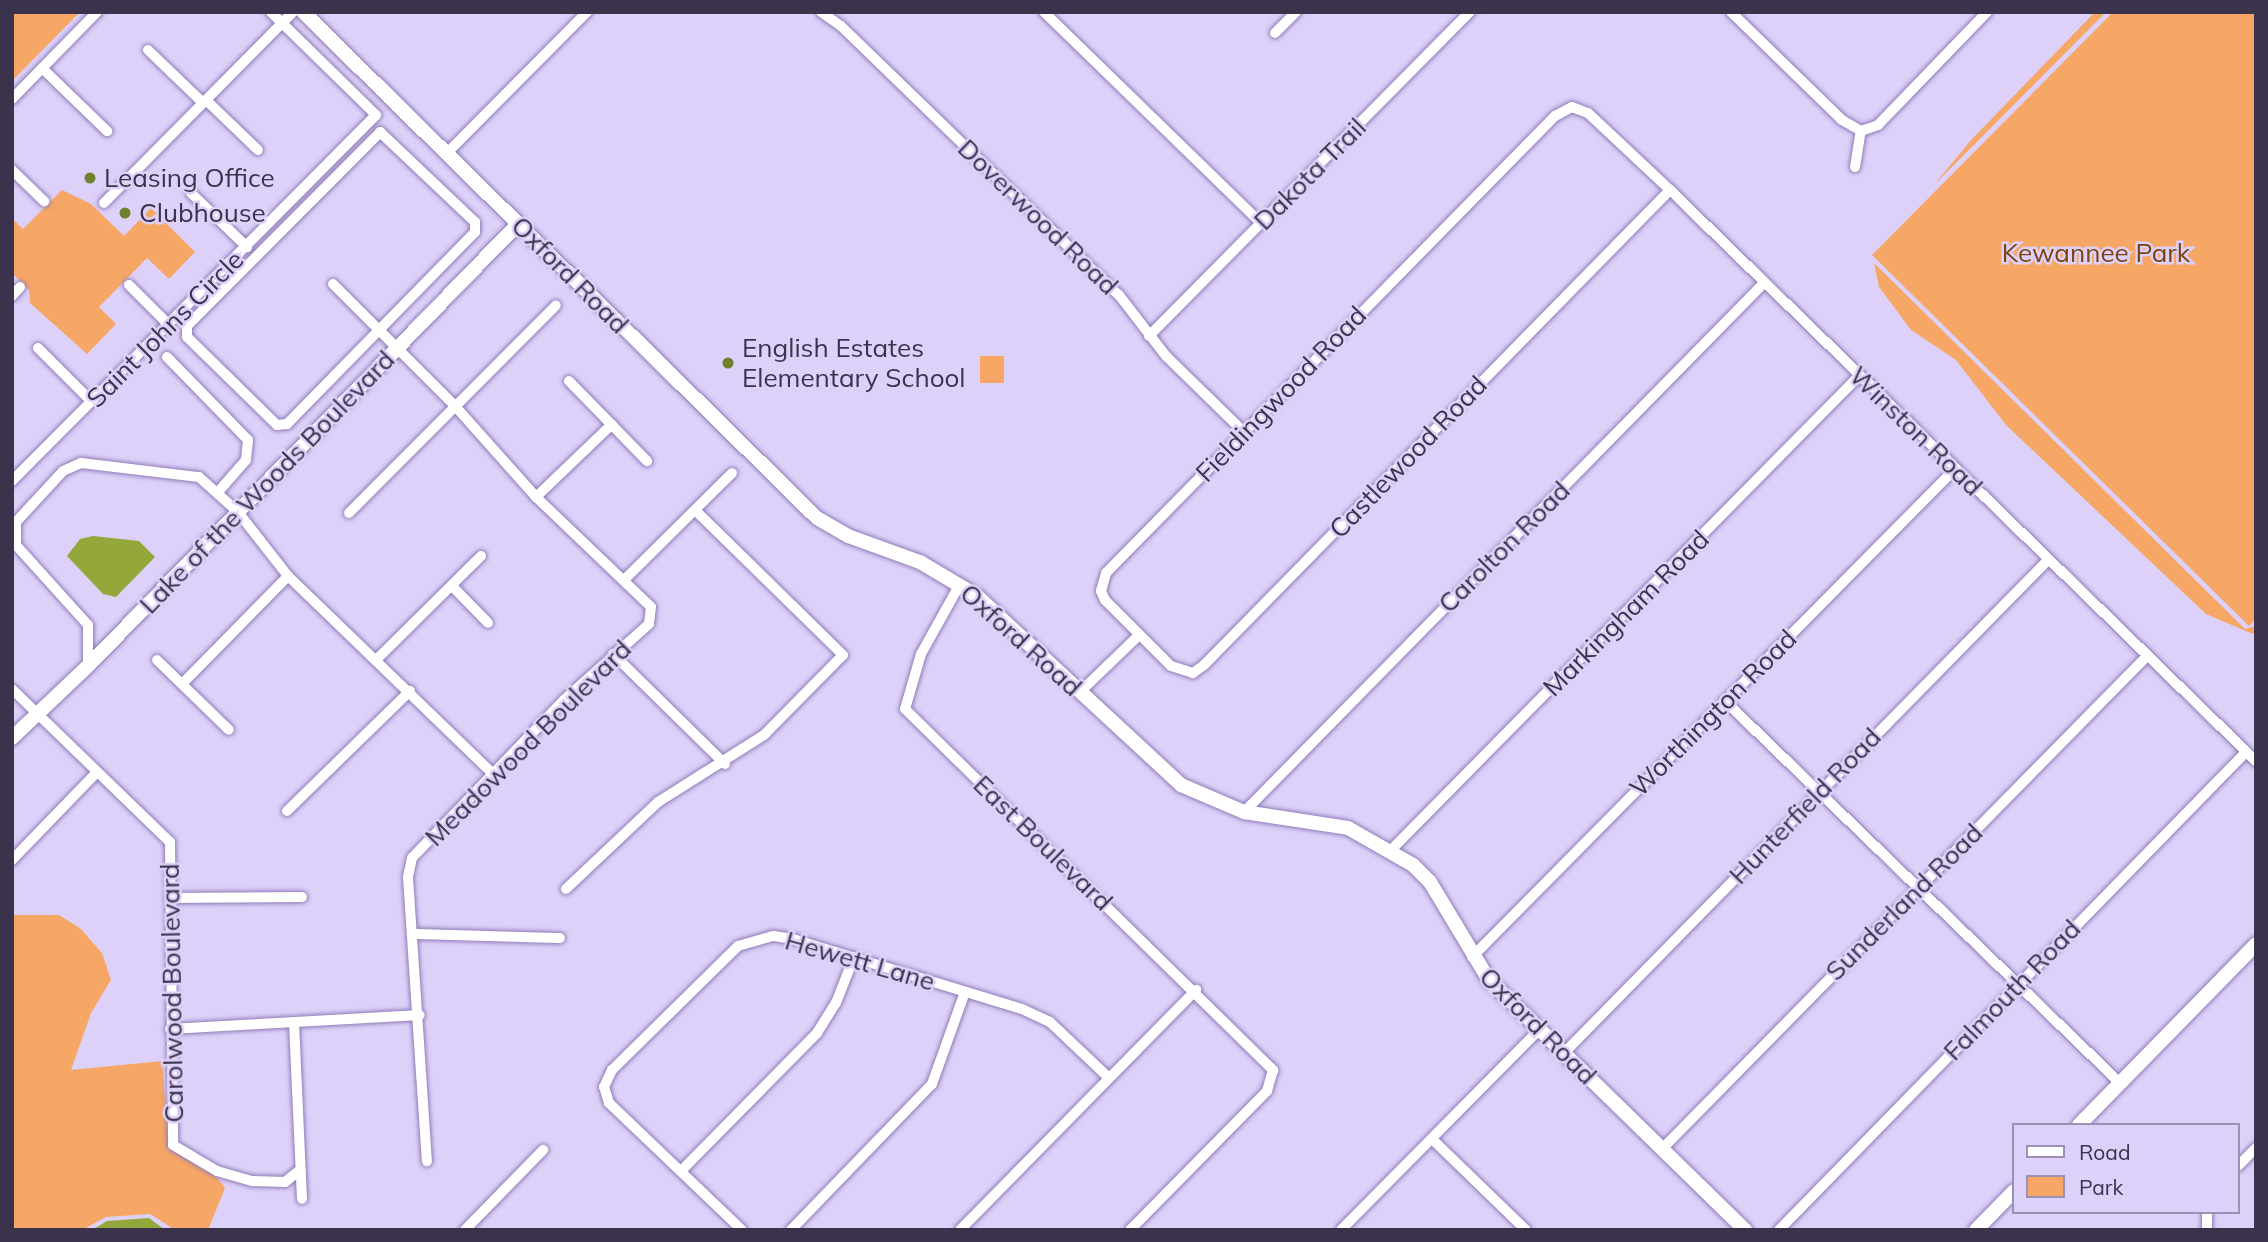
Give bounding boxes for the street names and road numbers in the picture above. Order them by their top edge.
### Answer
street label: Dakota Trail [1248,112,1372,236]
street label: Doverwood Road [952,133,1124,301]
street label: Oxford Road [505,210,635,340]
street label: Saint Johns Circle [80,244,250,414]
street label: Fieldingwood Road [1189,300,1373,488]
street label: Lake of the Woods Boulevard [133,344,401,620]
street label: Winston Road [1843,360,1989,502]
street label: Castlewood Road [1323,369,1493,545]
street label: Carolton Road [1432,475,1576,619]
street label: Markingham Road [1536,523,1716,703]
street label: Oxford Road [954,577,1088,703]
street label: Worthington Road [1623,623,1803,803]
street label: Meadowood Boulevard [419,634,637,852]
street label: Hunterfield Road [1723,722,1887,890]
street label: East Boulevard [967,769,1119,917]
street label: Sunderland Road [1819,817,1989,987]
street label: Carolwood Boulevard [154,863,190,1123]
street label: Falmouth Road [1937,913,2087,1067]
street label: Hewett Lane [782,925,938,997]
street label: Oxford Road [1473,961,1603,1091]

